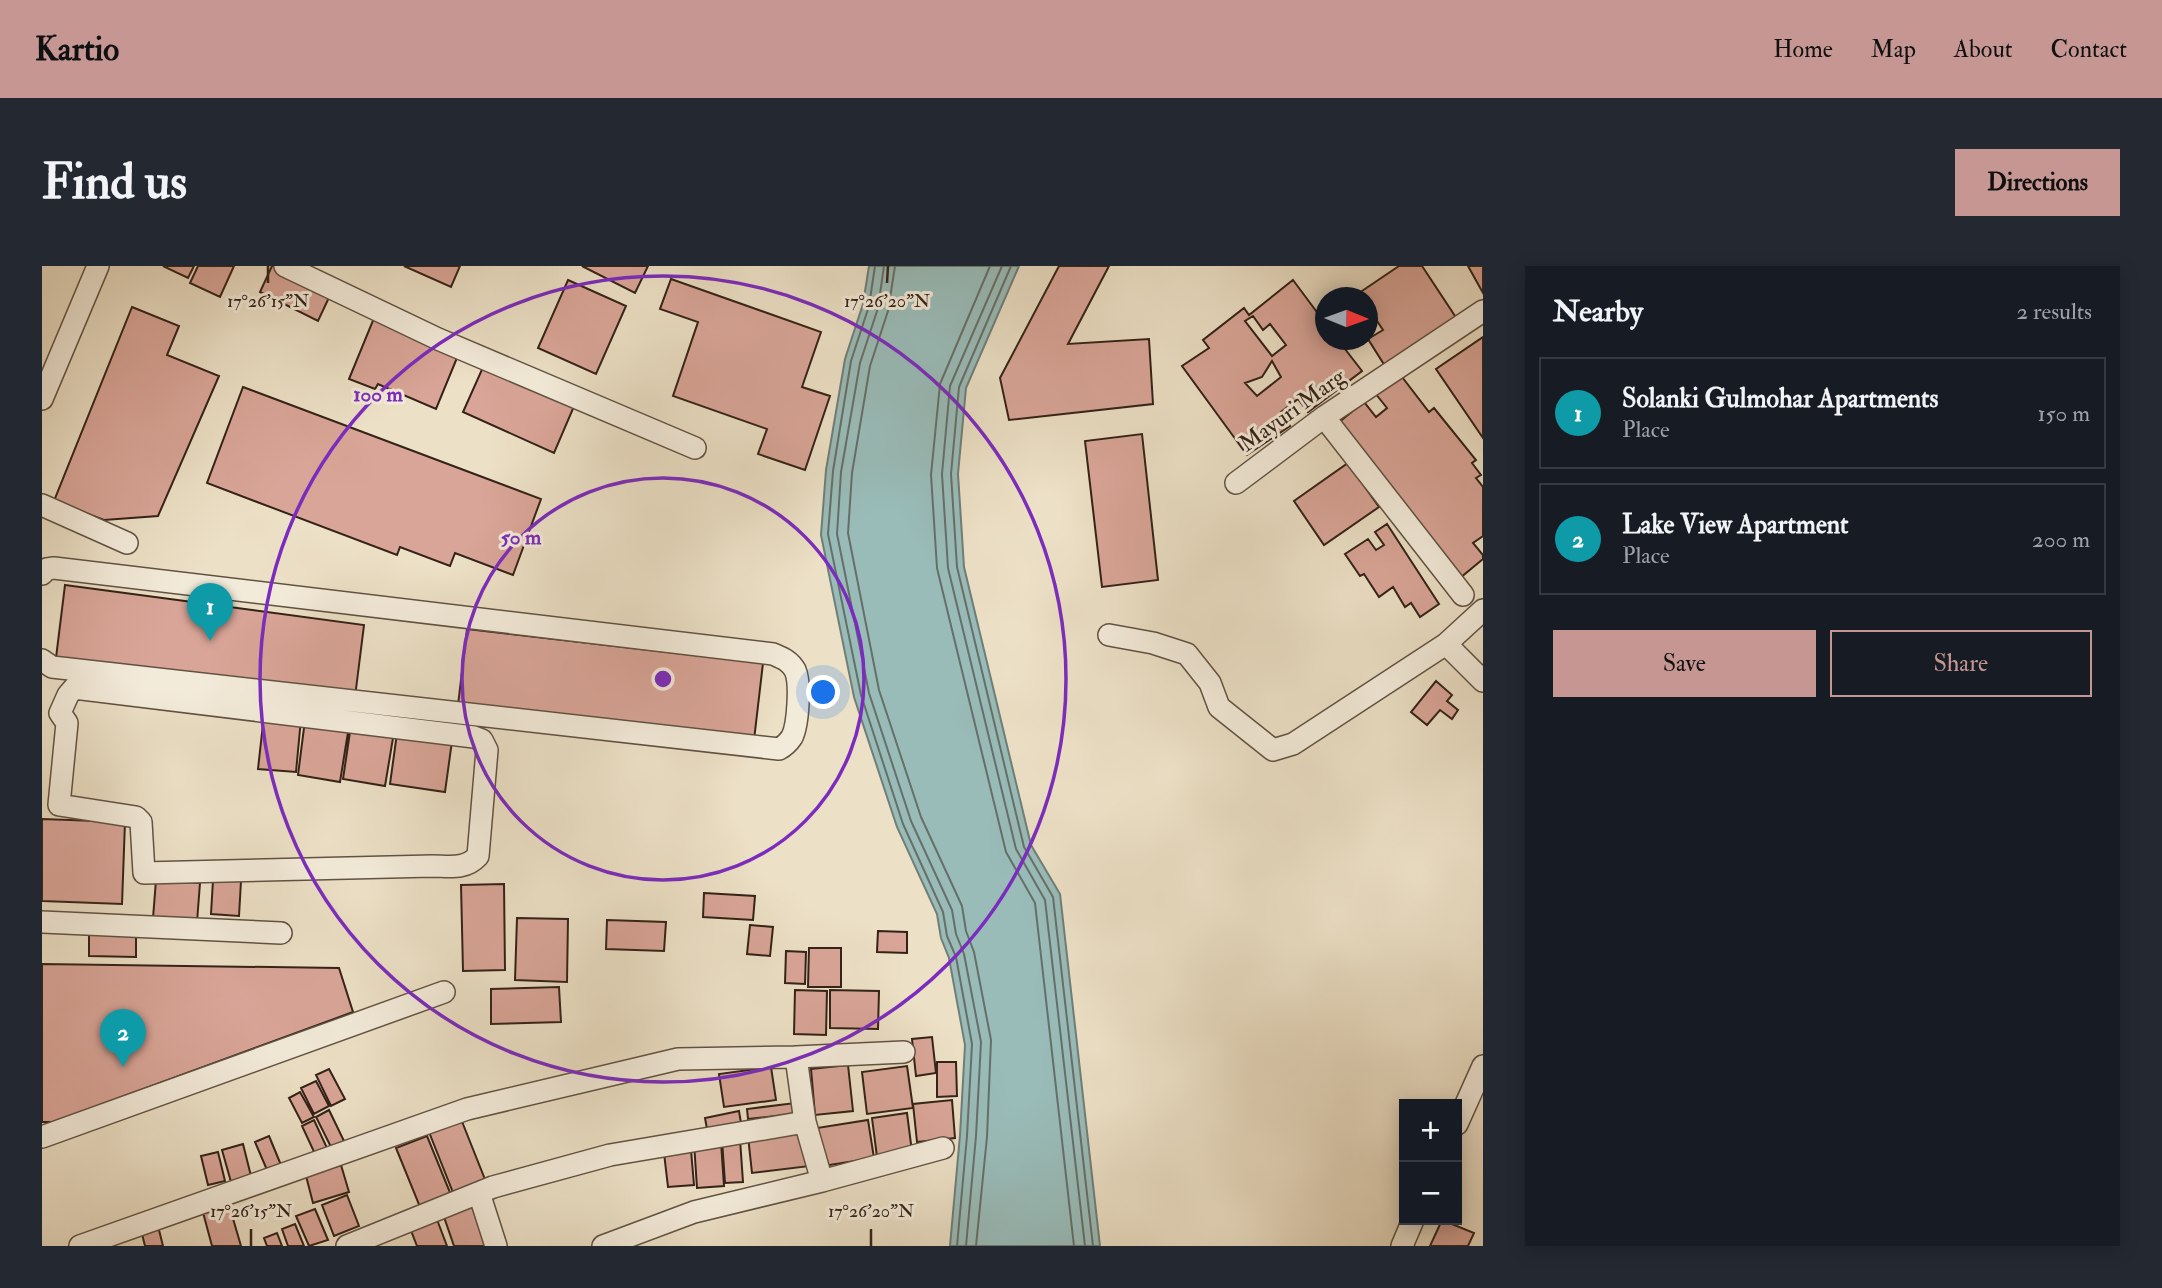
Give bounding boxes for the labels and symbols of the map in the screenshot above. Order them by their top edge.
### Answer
north arrow [1315,287,1378,350]
text: 17°26'15"N [227,290,309,313]
text: 17°26'20"N [844,290,930,313]
street label: Mayuri Marg [1233,361,1351,458]
text: 100 m [353,381,404,408]
text: 50 m [501,524,542,551]
pin: 1 [187,583,233,641]
centre of rings [651,667,675,691]
your location [806,675,840,709]
pin: 2 [100,1009,146,1067]
text: 17°26'15"N [210,1200,292,1223]
text: 17°26'20"N [828,1200,914,1223]

